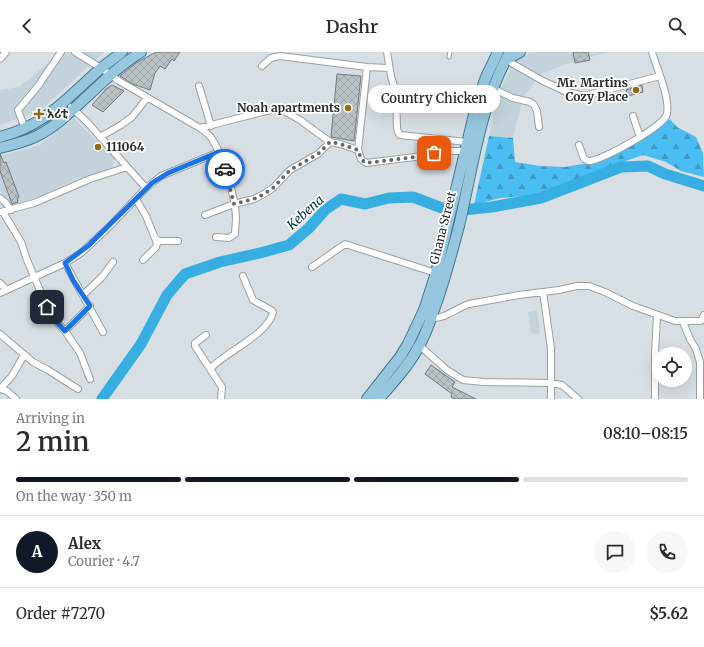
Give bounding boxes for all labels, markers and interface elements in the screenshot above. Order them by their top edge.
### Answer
icon: back [16,15,38,37]
text: Dashr [326,15,378,38]
icon: search [666,15,688,37]
place label: Mr. Martins Cozy Place [557,75,629,104]
callout: Country Chicken [368,85,500,113]
marker: Mr. Martins Cozy Place [631,85,641,95]
text: Country Chicken [381,90,487,107]
place label: Noah apartments [237,100,340,115]
marker: Noah apartments [343,103,353,113]
place label: አሪቲ [47,106,69,121]
marker: አሪቲ [34,109,44,119]
pin [417,136,451,170]
place label: 111064 [106,139,145,154]
marker: 111064 [93,142,103,152]
icon: bag [423,142,445,164]
courier [205,149,245,189]
icon: car [214,158,236,180]
street label: Ghana Street [426,190,459,266]
water label: Kebena [283,191,327,234]
pin [30,290,64,324]
icon: home [36,296,58,318]
map controls [652,347,692,387]
button: locate [652,347,692,387]
text: Arriving in [16,410,85,427]
text: 08:10–08:15 [603,424,688,443]
text: 2 min [16,425,89,458]
text: On the way · 350 m [16,488,132,505]
button: chat [594,531,636,573]
button: phone [646,531,688,573]
text: Alex [68,534,101,553]
text: A [32,542,42,561]
text: Courier · 4.7 [68,553,140,570]
text: Order #7270 [16,604,105,623]
text: $5.62 [649,604,688,623]

